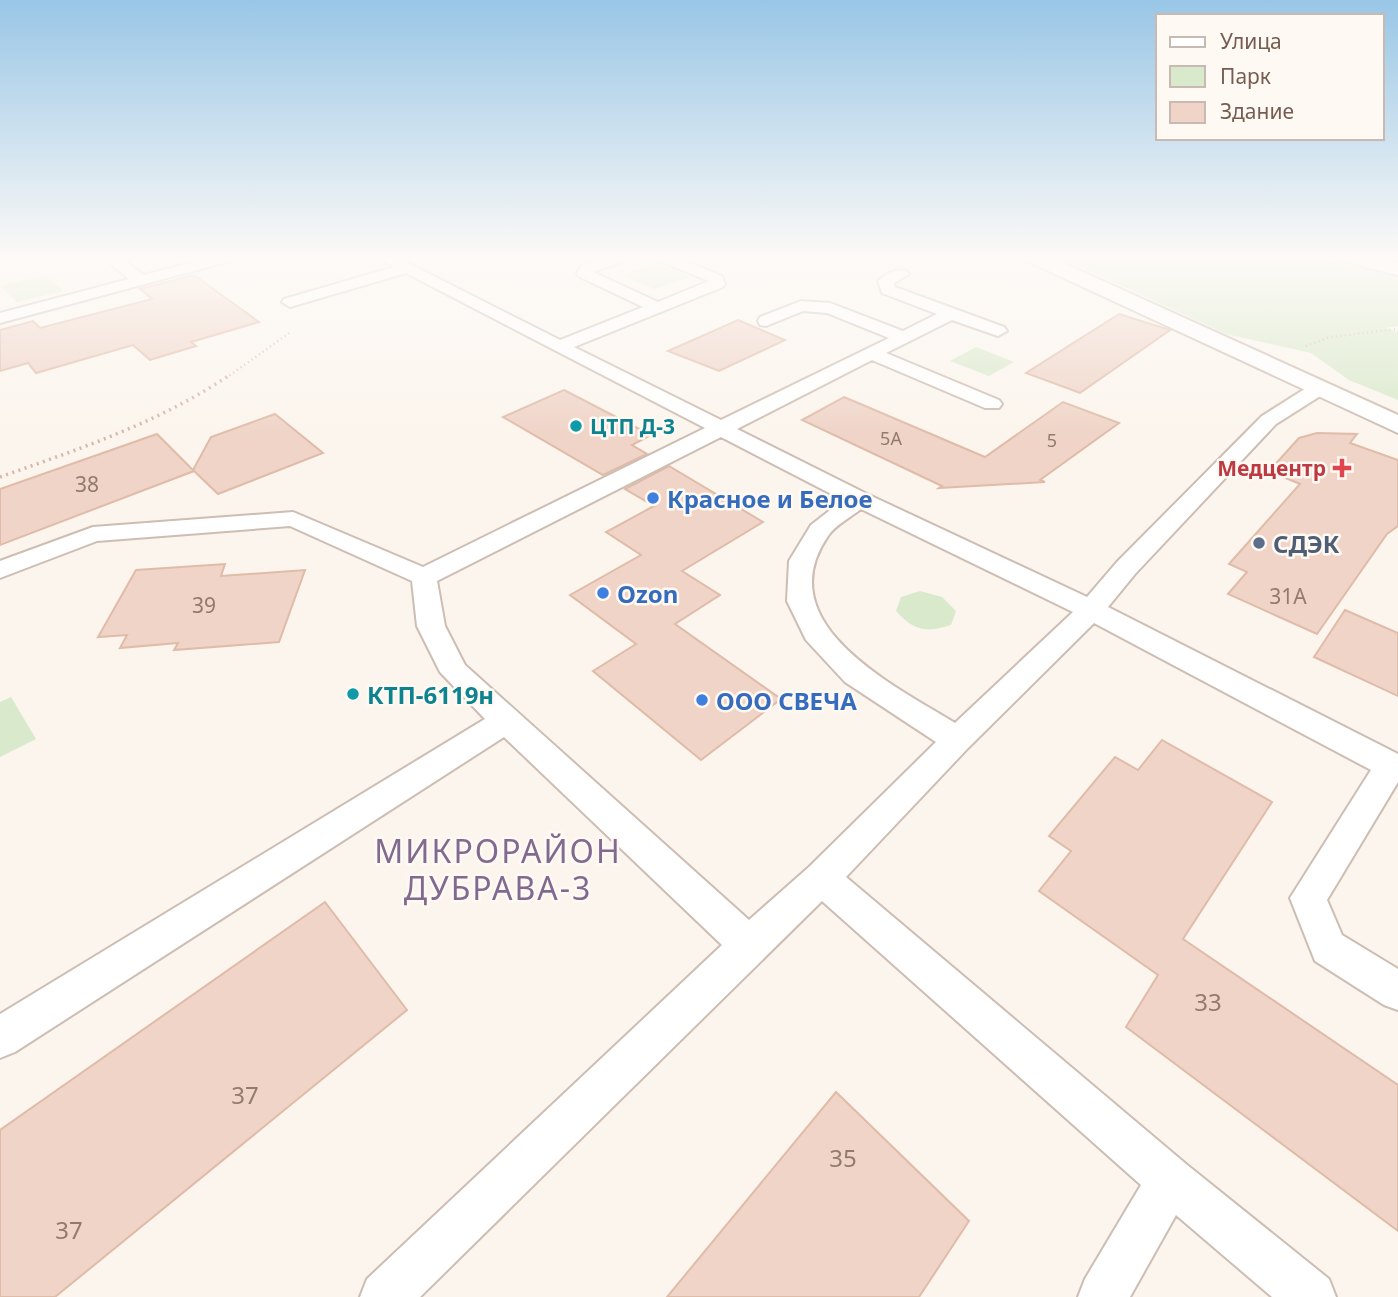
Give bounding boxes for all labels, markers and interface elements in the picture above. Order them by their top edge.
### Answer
legend [1156,14,1384,140]
text: Улица [1220,27,1282,55]
text: Парк [1220,62,1271,90]
text: Здание [1220,97,1294,125]
place label: ЦТП Д-3 [590,412,675,440]
marker: ЦТП Д-3 [568,418,584,434]
house number: 5А [880,426,902,450]
house number: 5 [1047,428,1057,452]
place label: Медцентр [1217,454,1326,482]
marker: Медцентр [1332,458,1352,478]
house number: 38 [75,470,99,498]
place label: Красное и Белое [667,482,873,515]
marker: Красное и Белое [645,490,661,506]
place label: СДЭК [1273,527,1340,560]
marker: СДЭК [1251,535,1267,551]
place label: Ozon [617,577,678,610]
house number: 31А [1269,582,1307,610]
marker: Ozon [595,585,611,601]
house number: 39 [192,591,216,619]
place label: КТП-6119н [367,678,494,711]
place label: ООО СВЕЧА [716,684,857,717]
marker: КТП-6119н [345,686,361,702]
marker: ООО СВЕЧА [694,692,710,708]
district label: МИКРОРАЙОН ДУБРАВА-3 [374,829,622,909]
house number: 33 [1194,985,1222,1018]
house number: 37 [231,1078,259,1111]
house number: 35 [829,1141,857,1174]
house number: 37 [55,1213,83,1246]

